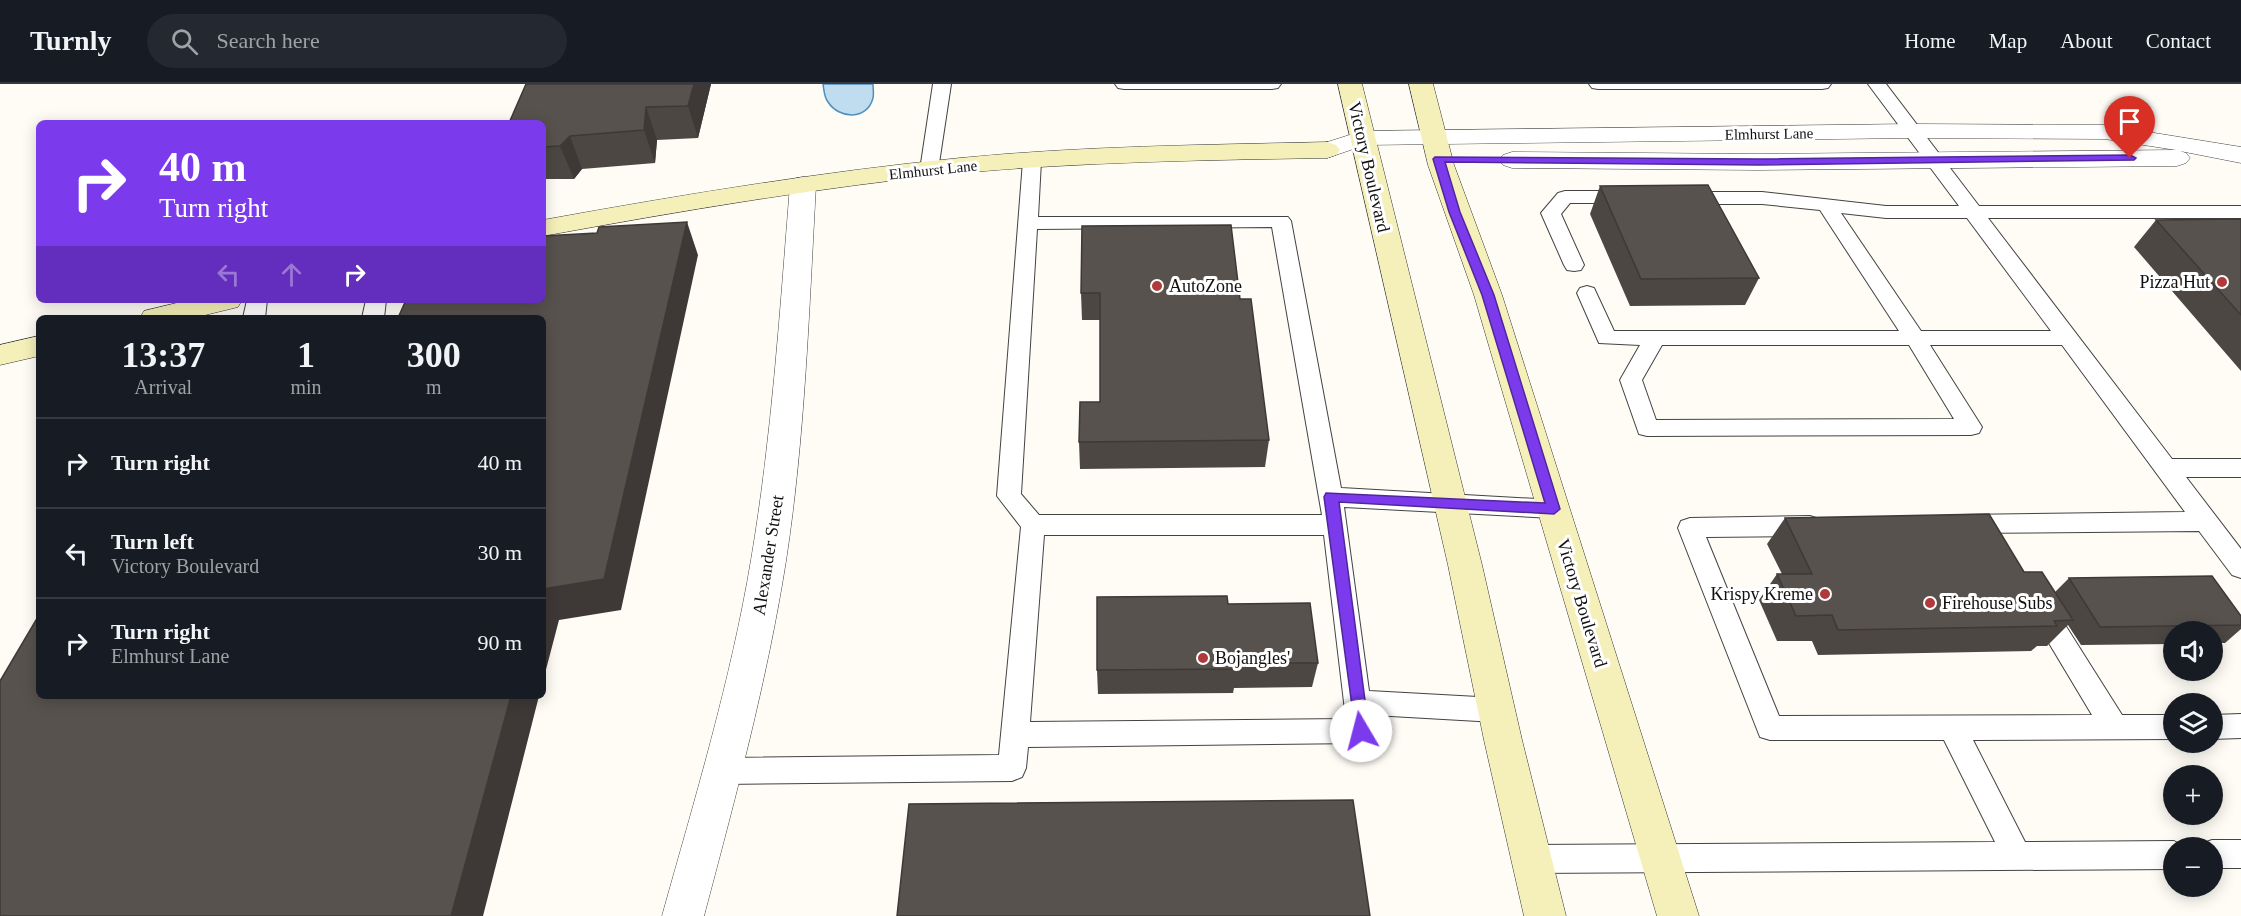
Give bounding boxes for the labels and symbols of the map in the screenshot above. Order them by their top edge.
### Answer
pin [2104,96,2155,158]
street label: Victory Boulevard [1344,100,1394,234]
street label: Elmhurst Lane [1724,125,1814,143]
street label: Elmhurst Lane [888,157,978,183]
place label: Pizza Hut [2140,272,2210,292]
marker: Pizza Hut [2215,275,2229,289]
place label: AutoZone [1169,276,1242,296]
marker: AutoZone [1150,279,1164,293]
street label: Alexander Street [749,493,787,617]
street label: Victory Boulevard [1553,536,1611,670]
place label: Krispy Kreme [1711,584,1813,604]
marker: Krispy Kreme [1818,587,1832,601]
place label: Firehouse Subs [1942,593,2053,613]
marker: Firehouse Subs [1923,596,1937,610]
place label: Bojangles' [1215,648,1290,668]
marker: Bojangles' [1196,651,1210,665]
position arrow [1329,699,1393,763]

